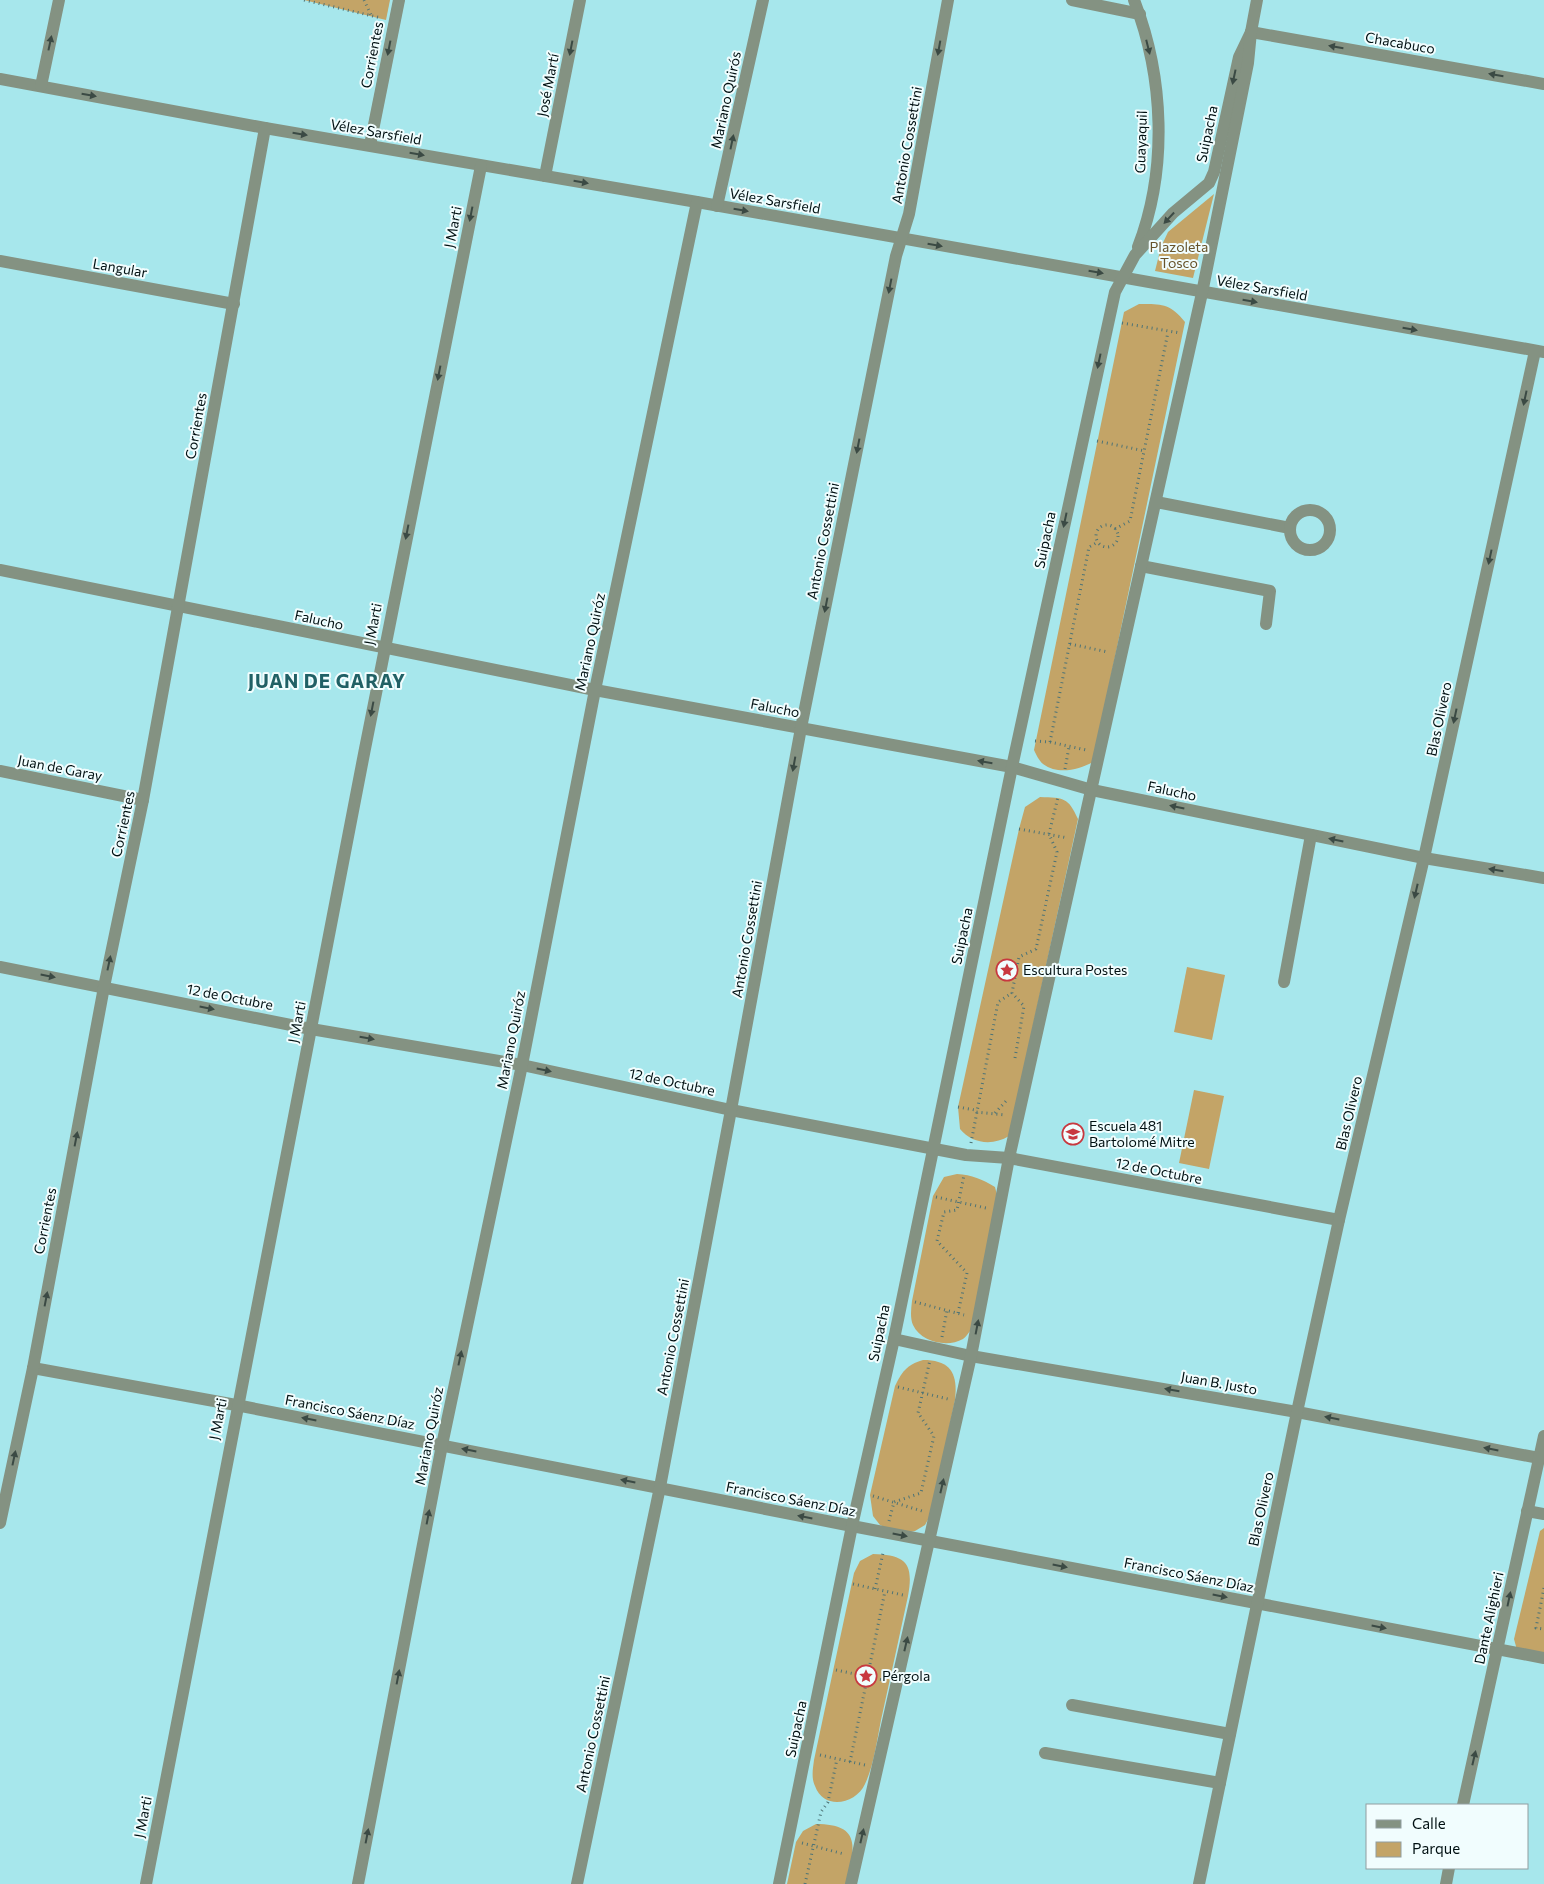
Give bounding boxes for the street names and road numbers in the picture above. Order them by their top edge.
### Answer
street label: Corrientes [357,20,386,90]
street label: Chacabuco [1364,28,1436,57]
street label: Mariano Quirós [707,50,744,150]
street label: José Martí [533,51,562,118]
street label: Antonio Cossettini [888,85,925,205]
street label: Suipacha [1192,104,1221,164]
street label: Guayaquil [1131,110,1150,174]
street label: Vélez Sarsfield [329,115,423,148]
street label: Vélez Sarsfield [728,184,822,217]
street label: J Marti [440,205,465,249]
street label: Langular [91,254,149,281]
street label: Vélez Sarsfield [1215,271,1309,304]
street label: Corrientes [181,391,210,461]
street label: Antonio Cossettini [803,481,842,601]
street label: Suipacha [1030,510,1059,570]
street label: Mariano Quiróz [571,591,608,692]
street label: J Marti [360,602,385,646]
street label: Falucho [293,606,345,633]
street label: Blas Olivero [1422,680,1455,758]
street label: Falucho [749,694,801,721]
street label: Juan de Garay [17,751,104,784]
street label: Falucho [1146,777,1198,804]
street label: Corrientes [107,789,138,859]
street label: Antonio Cossettini [728,879,765,999]
street label: Suipacha [947,906,976,966]
street label: 12 de Octubre [186,980,275,1013]
street label: Mariano Quiróz [493,989,528,1090]
street label: J Marti [284,1000,309,1044]
street label: 12 de Octubre [628,1064,717,1099]
street label: Blas Olivero [1332,1074,1365,1152]
street label: 12 de Octubre [1115,1154,1204,1187]
street label: Corrientes [30,1186,59,1256]
street label: Antonio Cossettini [653,1277,692,1397]
street label: Suipacha [864,1303,893,1363]
street label: Juan B. Justo [1180,1367,1259,1398]
street label: Mariano Quiróz [411,1385,446,1486]
street label: Francisco Sáenz Díaz [284,1391,417,1432]
street label: J Marti [205,1397,230,1441]
street label: Blas Olivero [1244,1470,1277,1548]
street label: Francisco Sáenz Díaz [725,1478,858,1519]
street label: Francisco Sáenz Díaz [1123,1554,1256,1595]
street label: Dante Alighieri [1470,1570,1507,1666]
street label: Antonio Cossettini [572,1674,613,1794]
street label: Suipacha [781,1699,810,1759]
street label: J Marti [130,1795,155,1839]

